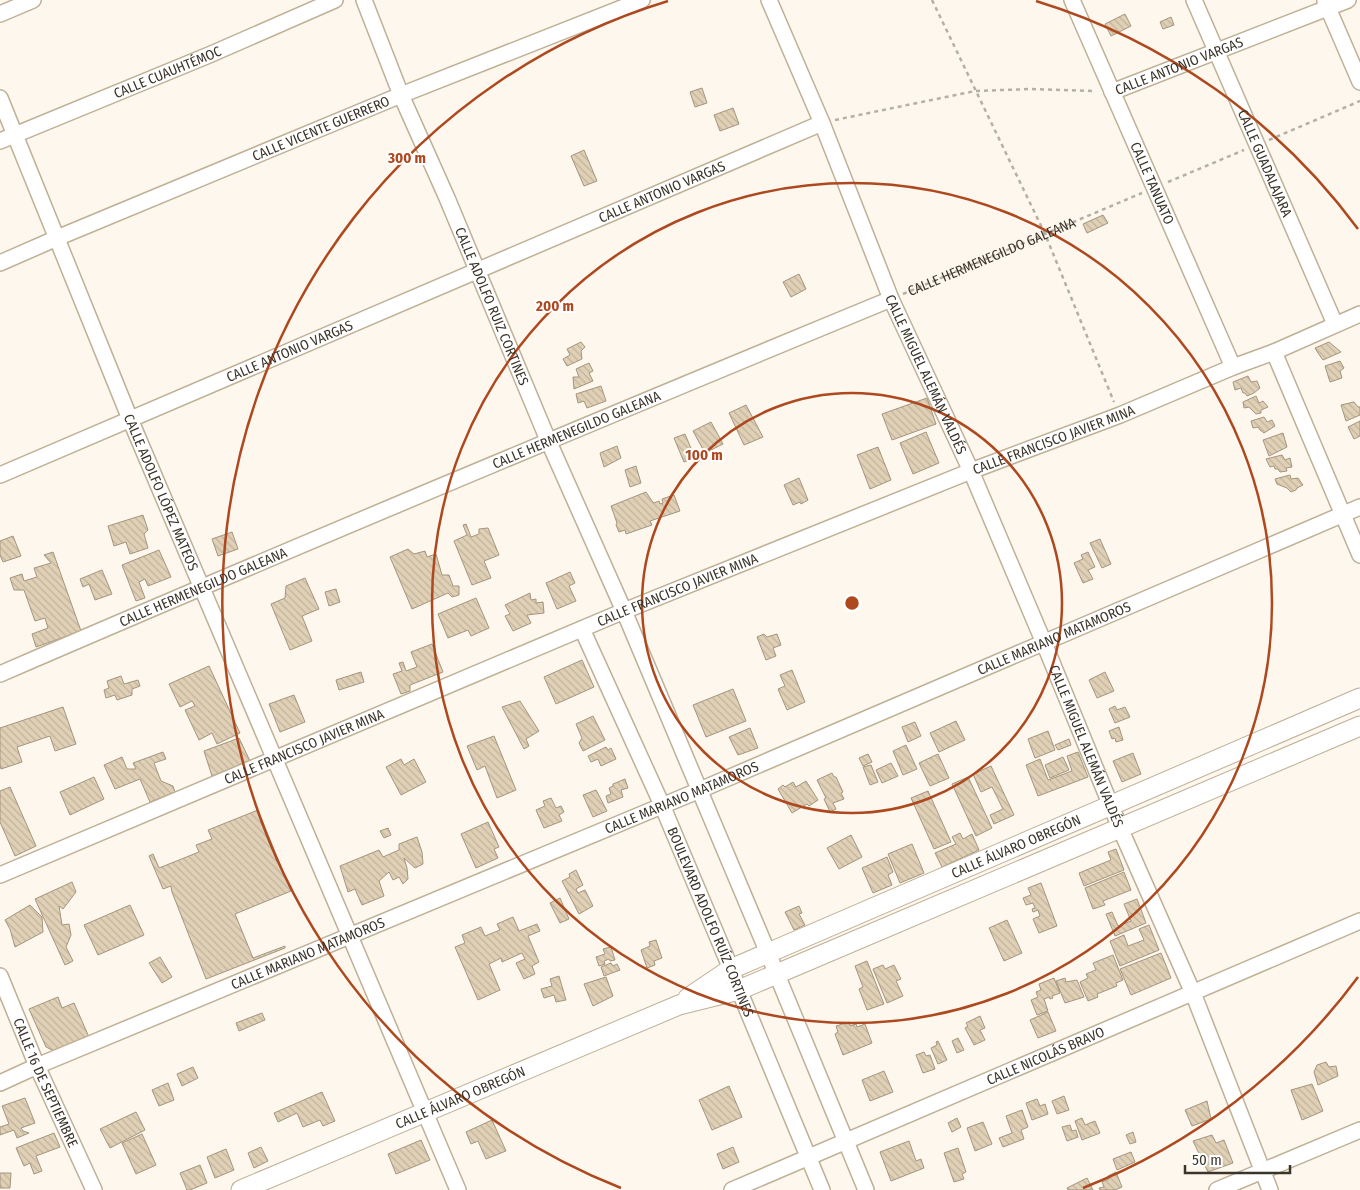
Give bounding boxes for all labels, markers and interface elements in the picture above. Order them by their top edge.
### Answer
street label: CALLE ANTONIO VARGAS [1113,34,1246,99]
street label: CALLE CUAUHTÉMOC [111,43,224,102]
street label: CALLE VICENTE GUERRERO [250,93,392,165]
street label: CALLE GUADALAJARA [1234,107,1296,220]
street label: CALLE TANUATO [1126,140,1177,227]
text: 300 m [387,149,426,167]
street label: CALLE ANTONIO VARGAS [596,157,728,227]
street label: CALLE HERMENEGILDO GALEANA [905,214,1079,300]
street label: CALLE ADOLFO RUIZ CORTINES [451,225,532,388]
street label: CALLE MIGUEL ALEMÁN VALDÉS [881,292,970,457]
text: 200 m [535,297,574,315]
street label: CALLE ANTONIO VARGAS [224,317,356,386]
street label: CALLE HERMENEGILDO GALEANA [490,387,664,473]
street label: CALLE FRANCISCO JAVIER MINA [970,401,1138,479]
street label: CALLE ADOLFO LÓPEZ MATEOS [120,412,202,573]
text: 100 m [685,446,723,464]
street label: CALLE HERMENEGILDO GALEANA [117,544,290,631]
street label: CALLE FRANCISCO JAVIER MINA [595,550,761,630]
centre of rings [843,594,861,612]
street label: CALLE MARIANO MATAMOROS [975,598,1133,679]
street label: CALLE MIGUEL ALEMÁN VALDÉS [1045,663,1127,830]
street label: CALLE FRANCISCO JAVIER MINA [222,705,387,788]
street label: CALLE MARIANO MATAMOROS [602,758,761,838]
street label: CALLE ÁLVARO OBREGÓN [949,811,1083,882]
street label: BOULEVARD ADOLFO RUÍZ CORTINES [663,825,757,1020]
street label: CALLE MARIANO MATAMOROS [228,914,387,993]
street label: CALLE 16 DE SEPTIEMBRE [9,1016,81,1151]
street label: CALLE NICOLÁS BRAVO [984,1023,1107,1089]
street label: CALLE ÁLVARO OBREGÓN [393,1063,528,1133]
scale bar [1185,1142,1290,1174]
text: 50 m [1192,1151,1222,1169]

